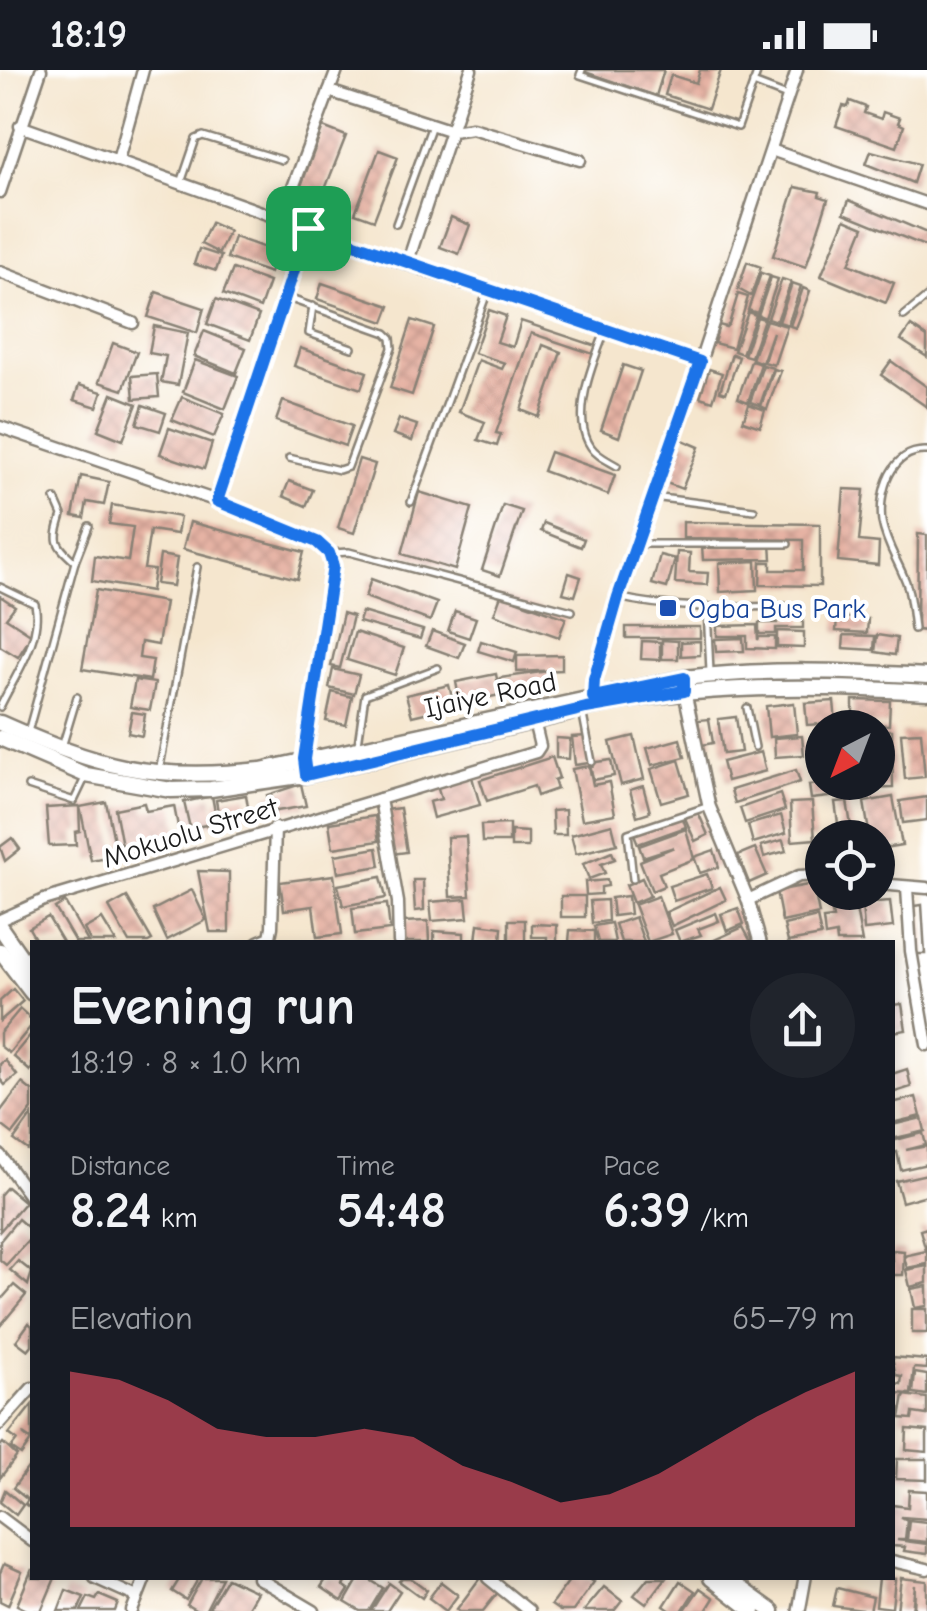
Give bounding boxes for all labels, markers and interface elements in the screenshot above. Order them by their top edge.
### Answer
text: 18:19 [50,13,127,57]
pin [266,186,351,271]
icon: arrive [281,201,336,256]
place label: Ogba Bus Park [688,593,866,625]
marker: Ogba Bus Park [657,597,679,619]
street label: Ijaiye Road [421,665,559,725]
north arrow [805,710,895,800]
map controls [805,710,895,910]
street label: Mokuolu Street [99,791,282,875]
button: locate [805,820,895,910]
button: share [750,973,855,1078]
text: Evening run [70,974,355,1038]
text: 18:19 · 8 × 1.0 km [70,1044,301,1081]
text: Distance [70,1150,170,1182]
text: Time [337,1150,395,1182]
text: Pace [603,1150,660,1182]
text: 8.24 [70,1182,152,1240]
text: 54:48 [337,1182,446,1240]
text: 6:39 [603,1182,691,1240]
text: km [152,1202,198,1234]
text: /km [691,1202,749,1234]
text: Elevation [70,1300,193,1337]
text: 65–79 m [732,1300,855,1337]

